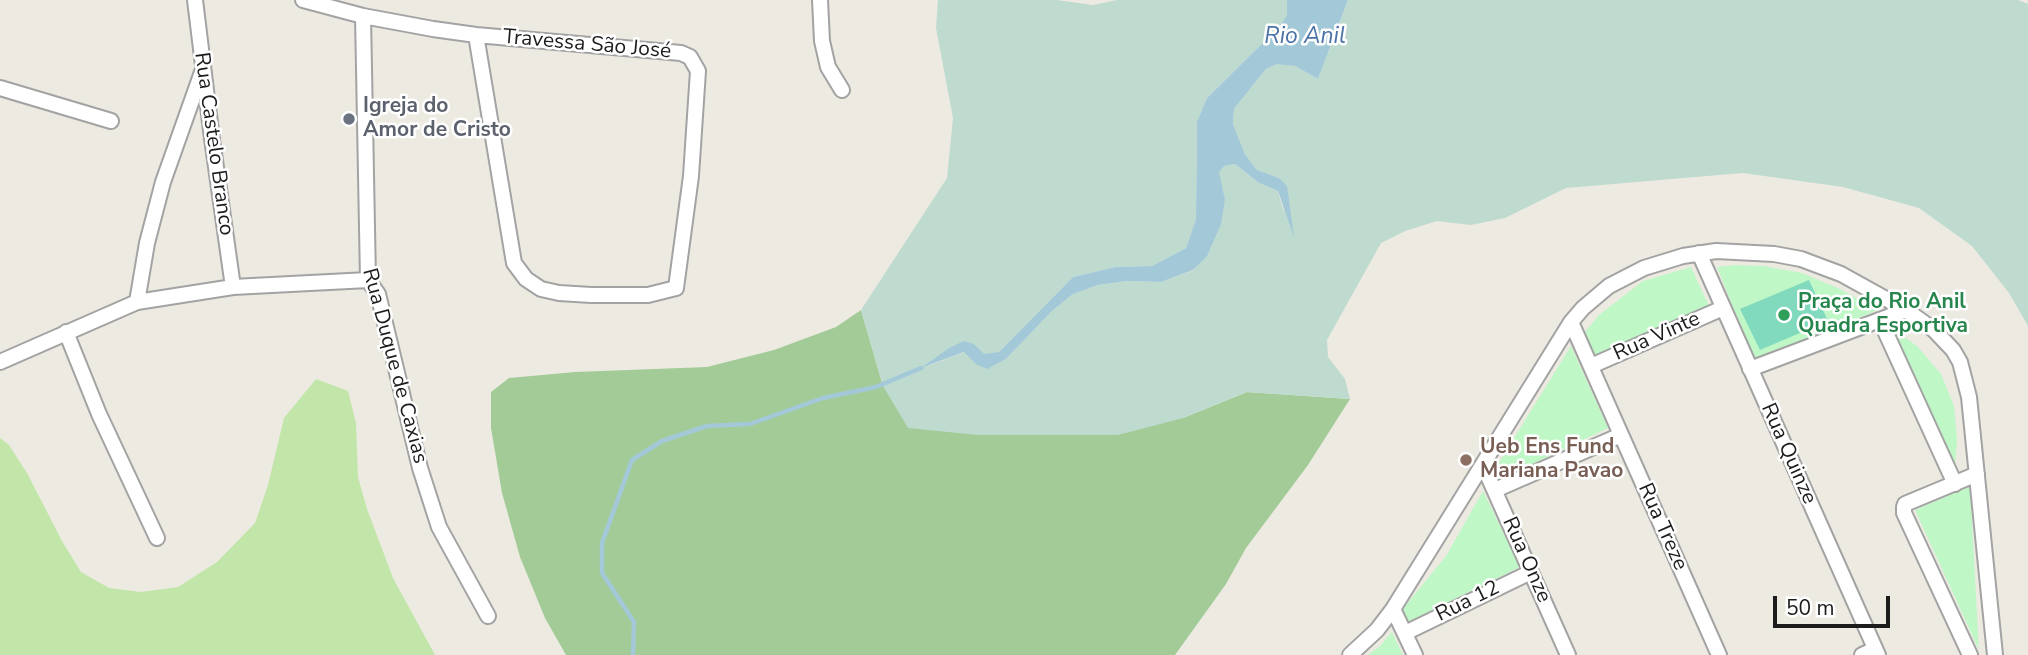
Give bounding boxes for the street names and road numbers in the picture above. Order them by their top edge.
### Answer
street label: Travessa São José [502,25,672,65]
street label: Rua Castelo Branco [188,51,238,237]
street label: Rua Duque de Caxias [356,266,432,466]
street label: Rua Vinte [1610,307,1704,367]
street label: Rua Quinze [1755,400,1821,508]
street label: Rua Treze [1632,480,1692,574]
street label: Rua Onze [1496,513,1556,607]
street label: Rua 12 [1432,576,1504,628]

